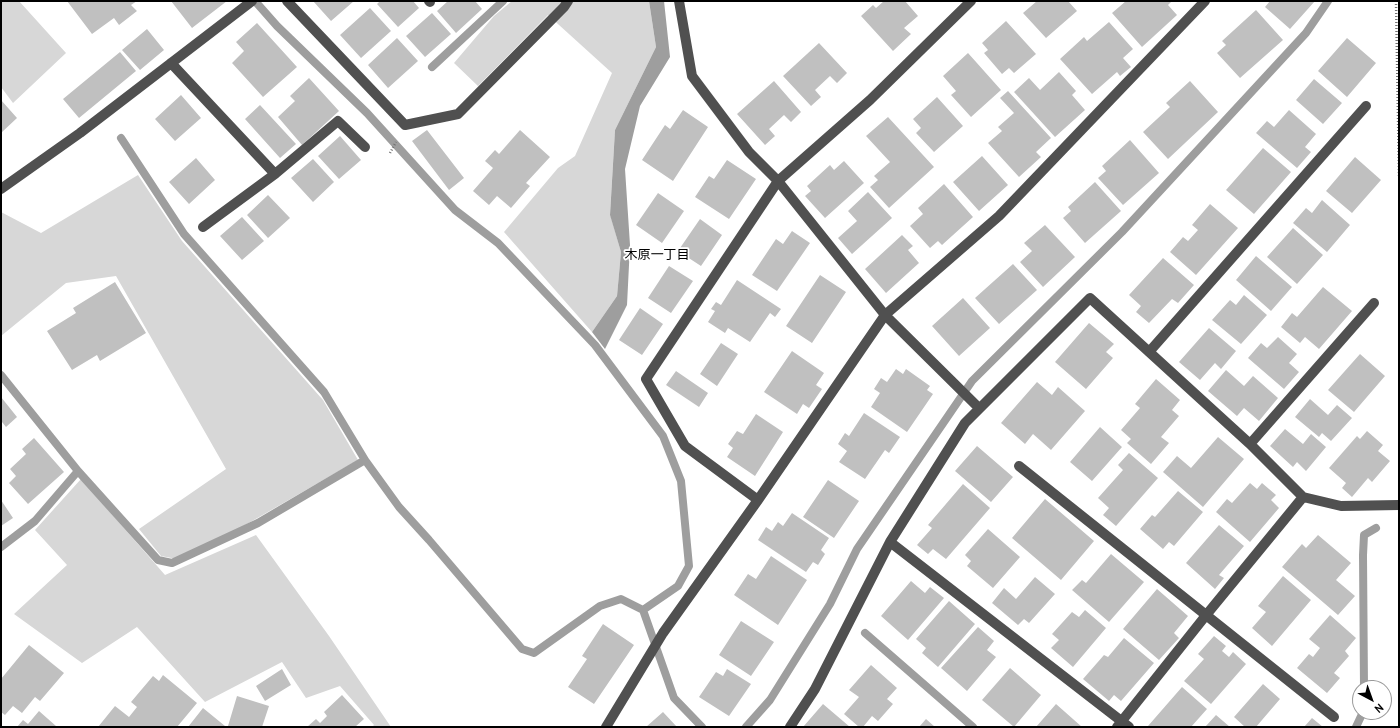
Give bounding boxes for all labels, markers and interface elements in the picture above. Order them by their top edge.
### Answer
district label: 木原一丁目 [625,247,689,263]
north arrow [1352,680,1392,720]
text: N [1372,701,1387,716]

